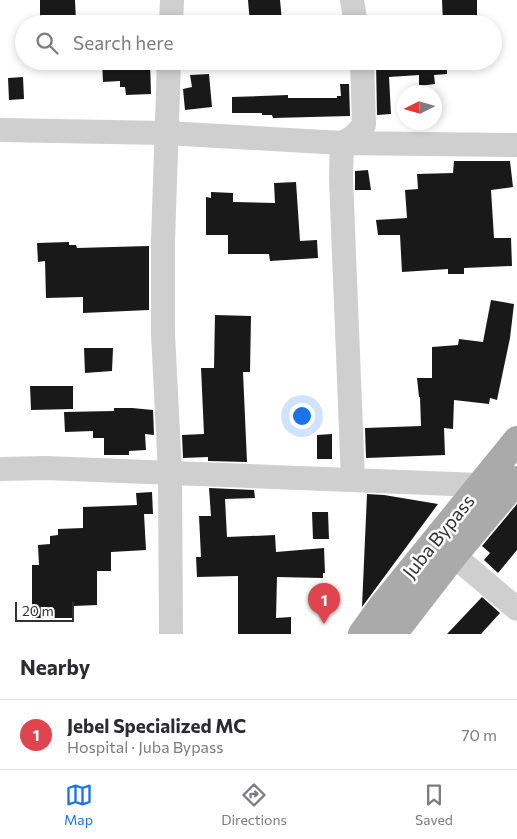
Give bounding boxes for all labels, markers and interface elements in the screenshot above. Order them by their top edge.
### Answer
search box [15,15,502,70]
icon: search [33,29,61,57]
text: Search here [73,31,173,54]
north arrow [397,85,442,130]
your location [289,403,315,429]
street label: Juba Bypass [397,489,479,583]
pin: 1 [308,583,340,624]
scale bar [15,599,74,622]
text: 20 m [22,602,54,619]
text: Nearby [20,654,90,679]
text: Jebel Specialized MC [67,714,246,737]
text: 1 [32,725,40,744]
text: 70 m [461,725,497,744]
text: Hospital · Juba Bypass [67,737,224,756]
tab: Map [64,781,93,828]
tab: Directions [221,781,287,828]
tab: Saved [415,781,453,828]

